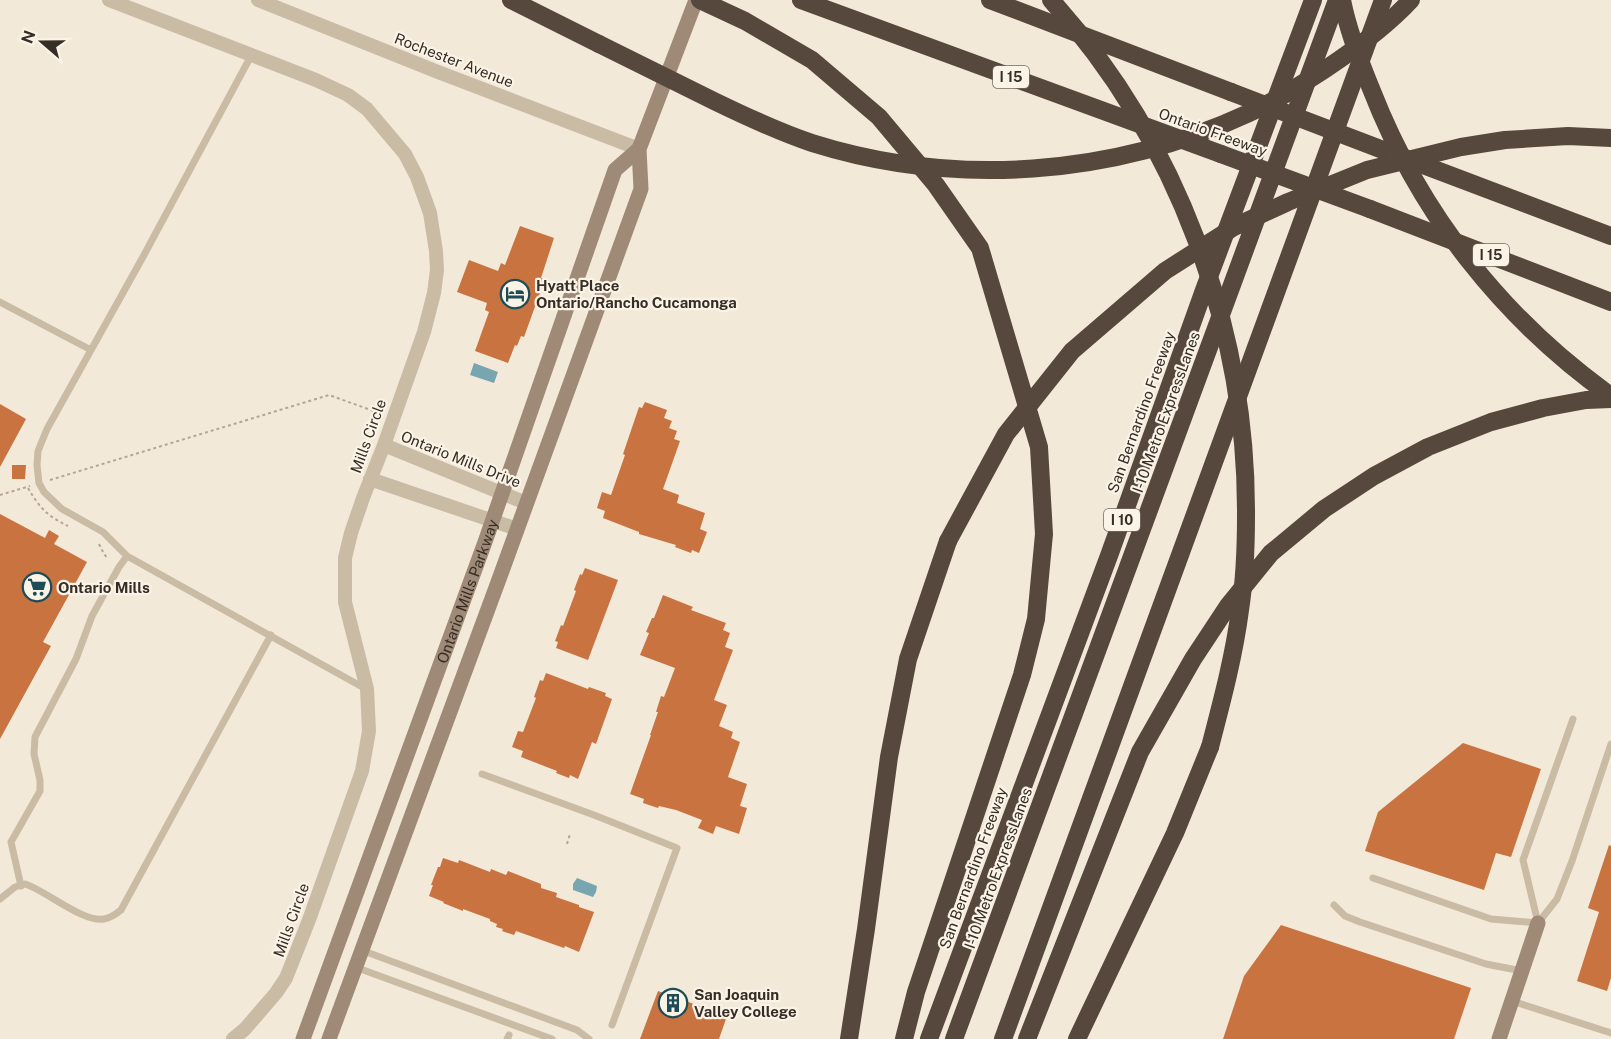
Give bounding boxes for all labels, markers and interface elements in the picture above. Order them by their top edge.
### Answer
north arrow [12,12,72,72]
text: N [17,28,39,46]
street label: Rochester Avenue [392,29,516,91]
road number: I 15 [993,66,1029,88]
street label: Ontario Freeway [1157,105,1269,159]
road number: I 15 [1473,244,1509,266]
place label: Hyatt Place Ontario/Rancho Cucamonga [536,277,737,311]
hotel icon: Hyatt Place Ontario/Rancho Cucamonga [499,278,531,310]
street label: San Bernardino Freeway [1104,329,1178,495]
street label: I-10 Metro ExpressLanes [1129,329,1203,495]
street label: Mills Circle [347,397,389,475]
street label: Ontario Mills Drive [399,427,523,491]
road number: I 10 [1104,509,1140,531]
street label: Ontario Mills Parkway [433,517,501,665]
supermarket icon: Ontario Mills [21,571,53,603]
place label: Ontario Mills [58,579,150,596]
street label: San Bernardino Freeway [936,785,1010,951]
street label: I-10 Metro ExpressLanes [961,785,1035,951]
street label: Mills Circle [270,881,312,959]
place label: San Joaquin Valley College [694,986,797,1020]
building icon: San Joaquin Valley College [657,987,689,1019]

